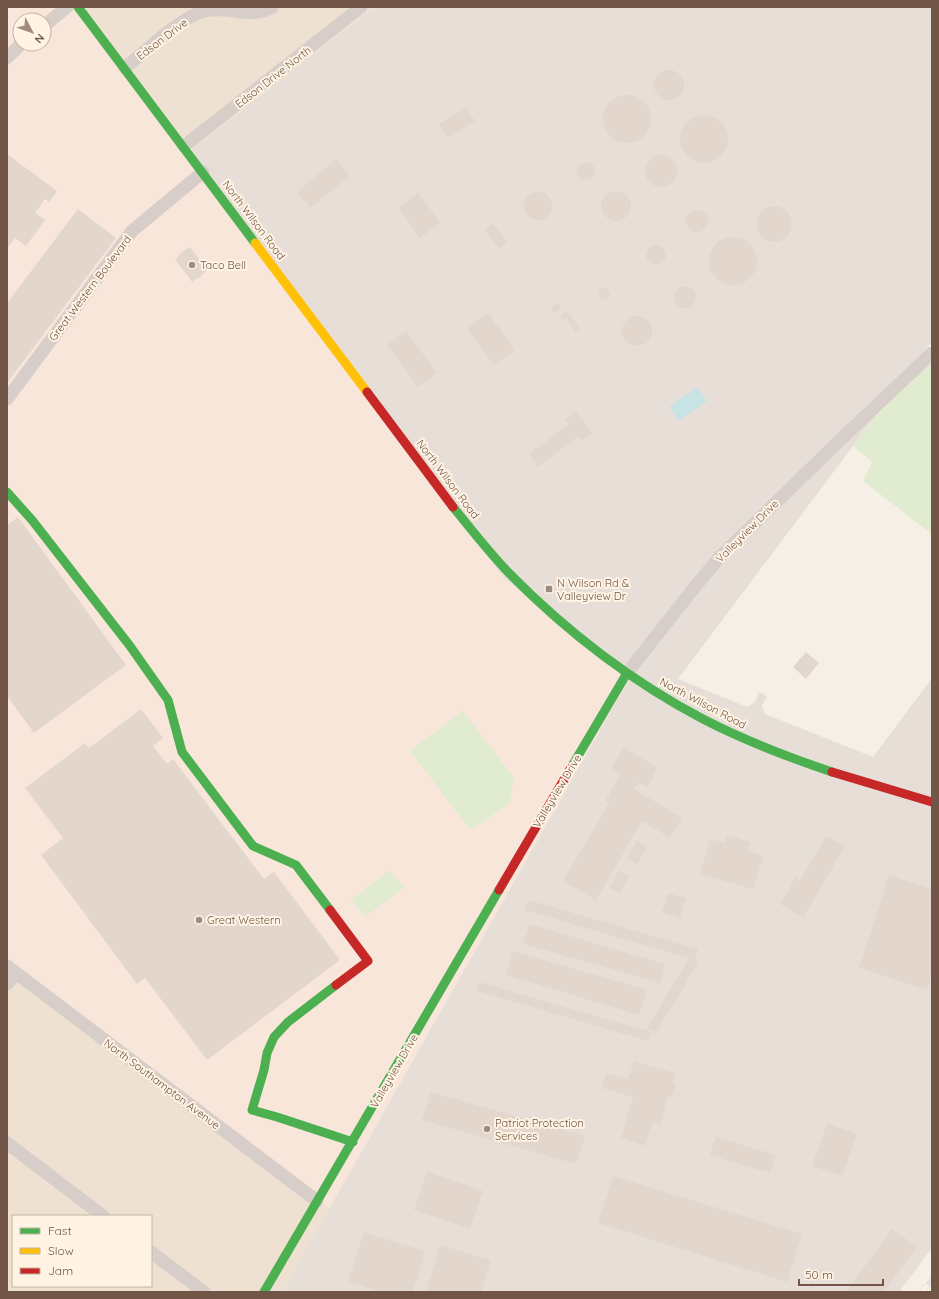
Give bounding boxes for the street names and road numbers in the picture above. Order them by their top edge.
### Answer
street label: Edson Drive [134,15,190,63]
street label: Edson Drive North [232,43,314,111]
street label: North Wilson Road [220,178,288,262]
street label: Great Western Boulevard [46,233,134,343]
street label: North Wilson Road [414,437,482,521]
street label: Valleyview Drive [713,497,781,565]
street label: North Wilson Road [657,674,749,732]
street label: Valleyview Drive [530,752,584,830]
street label: Valleyview Drive [367,1031,421,1111]
street label: North Southampton Avenue [101,1036,223,1132]

